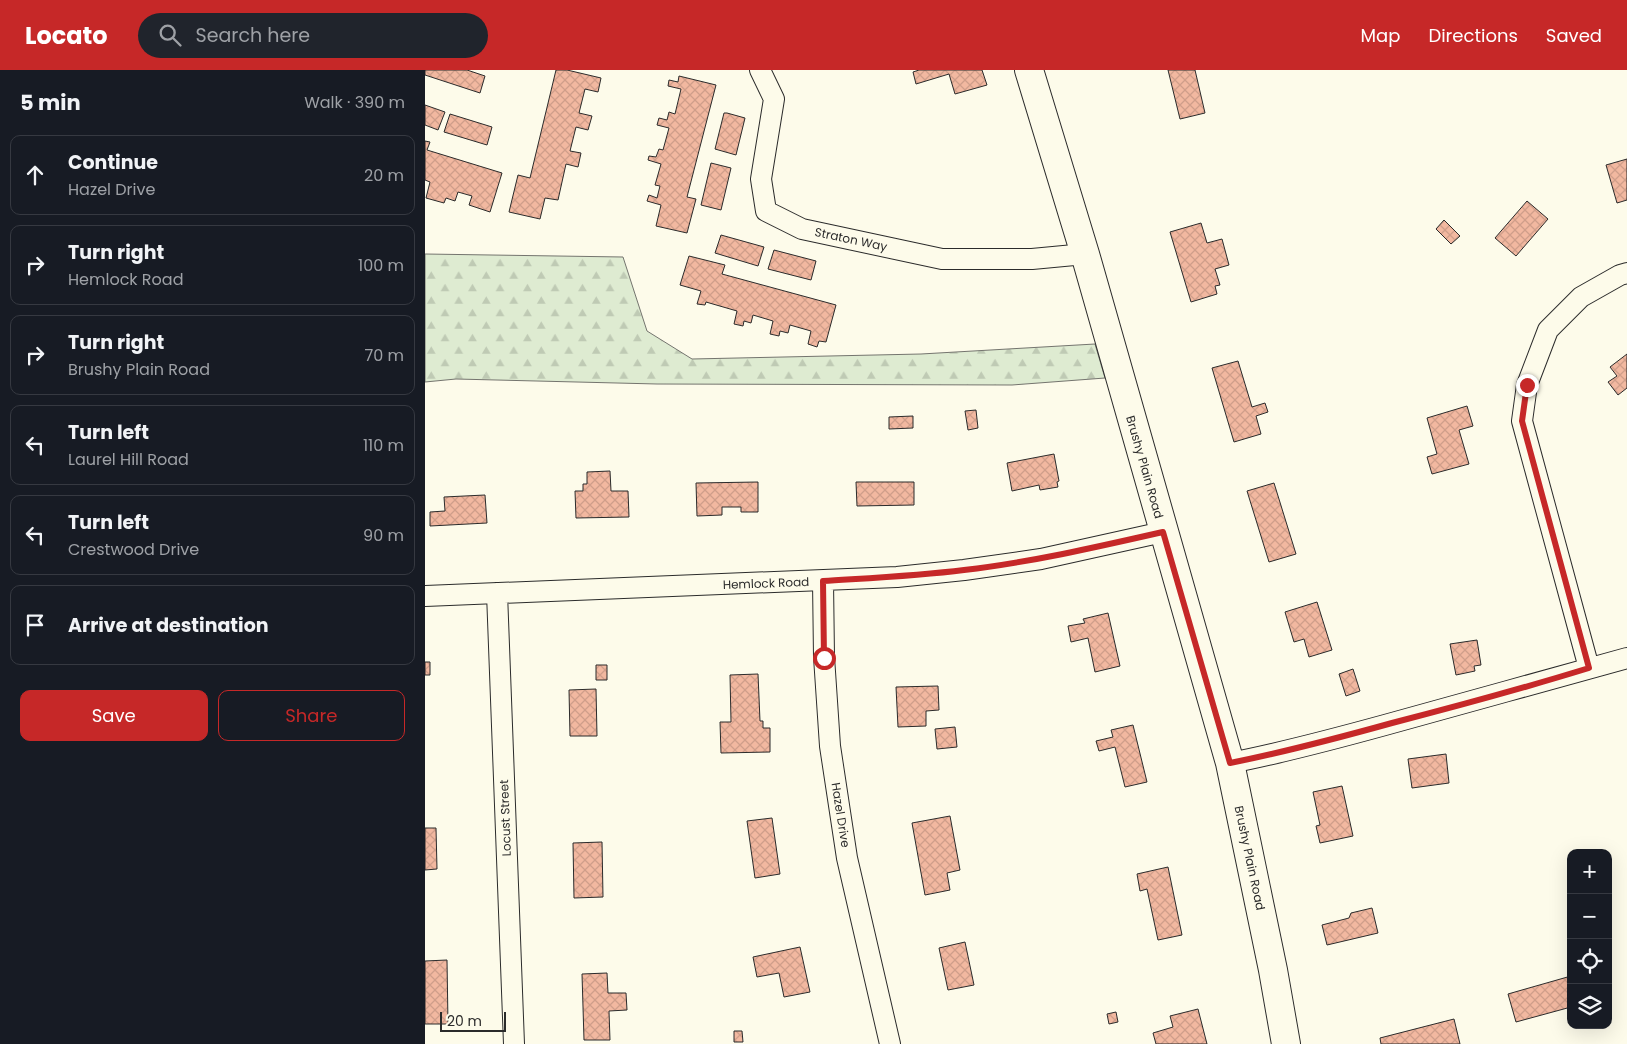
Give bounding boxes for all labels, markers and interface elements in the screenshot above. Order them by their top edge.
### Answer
search box [138,13,488,58]
text: Locato [25,19,108,52]
icon: search [156,21,184,49]
text: Search here [196,22,310,49]
text: Map [1361,23,1400,48]
text: Directions [1428,23,1518,48]
text: Saved [1546,23,1602,48]
text: 5 min [20,88,81,117]
text: Walk · 390 m [304,91,405,114]
text: Continue [68,149,158,176]
icon: ahead [21,161,49,189]
text: 20 m [364,164,404,187]
text: Hazel Drive [68,178,155,201]
street label: Straton Way [813,223,889,255]
text: Turn right [68,239,164,266]
icon: right [21,251,49,279]
text: 100 m [358,254,404,277]
text: Hemlock Road [68,268,183,291]
text: Turn right [68,329,164,356]
icon: right [21,341,49,369]
text: 70 m [364,344,404,367]
text: Brushy Plain Road [68,358,210,381]
route end [1516,374,1539,397]
street label: Brushy Plain Road [1122,413,1168,521]
text: Turn left [68,419,149,446]
icon: left [21,431,49,459]
text: 110 m [363,434,404,457]
text: Laurel Hill Road [68,448,189,471]
text: Turn left [68,509,149,536]
icon: left [21,521,49,549]
text: 90 m [363,524,404,547]
text: Crestwood Drive [68,538,199,561]
street label: Hemlock Road [722,573,810,593]
icon: arrive [21,611,49,639]
text: Arrive at destination [68,612,269,639]
route start [813,647,836,670]
button: Save [20,690,208,741]
button: Share [218,690,405,741]
street label: Locust Street [495,779,515,857]
street label: Hazel Drive [827,781,855,849]
street label: Brushy Plain Road [1231,804,1269,912]
map controls [1567,849,1612,1029]
button: + [1567,849,1612,894]
button: − [1567,894,1612,939]
button: locate [1567,939,1612,984]
button: layers [1567,984,1612,1029]
scale bar [440,1009,506,1032]
text: 20 m [447,1011,482,1031]

